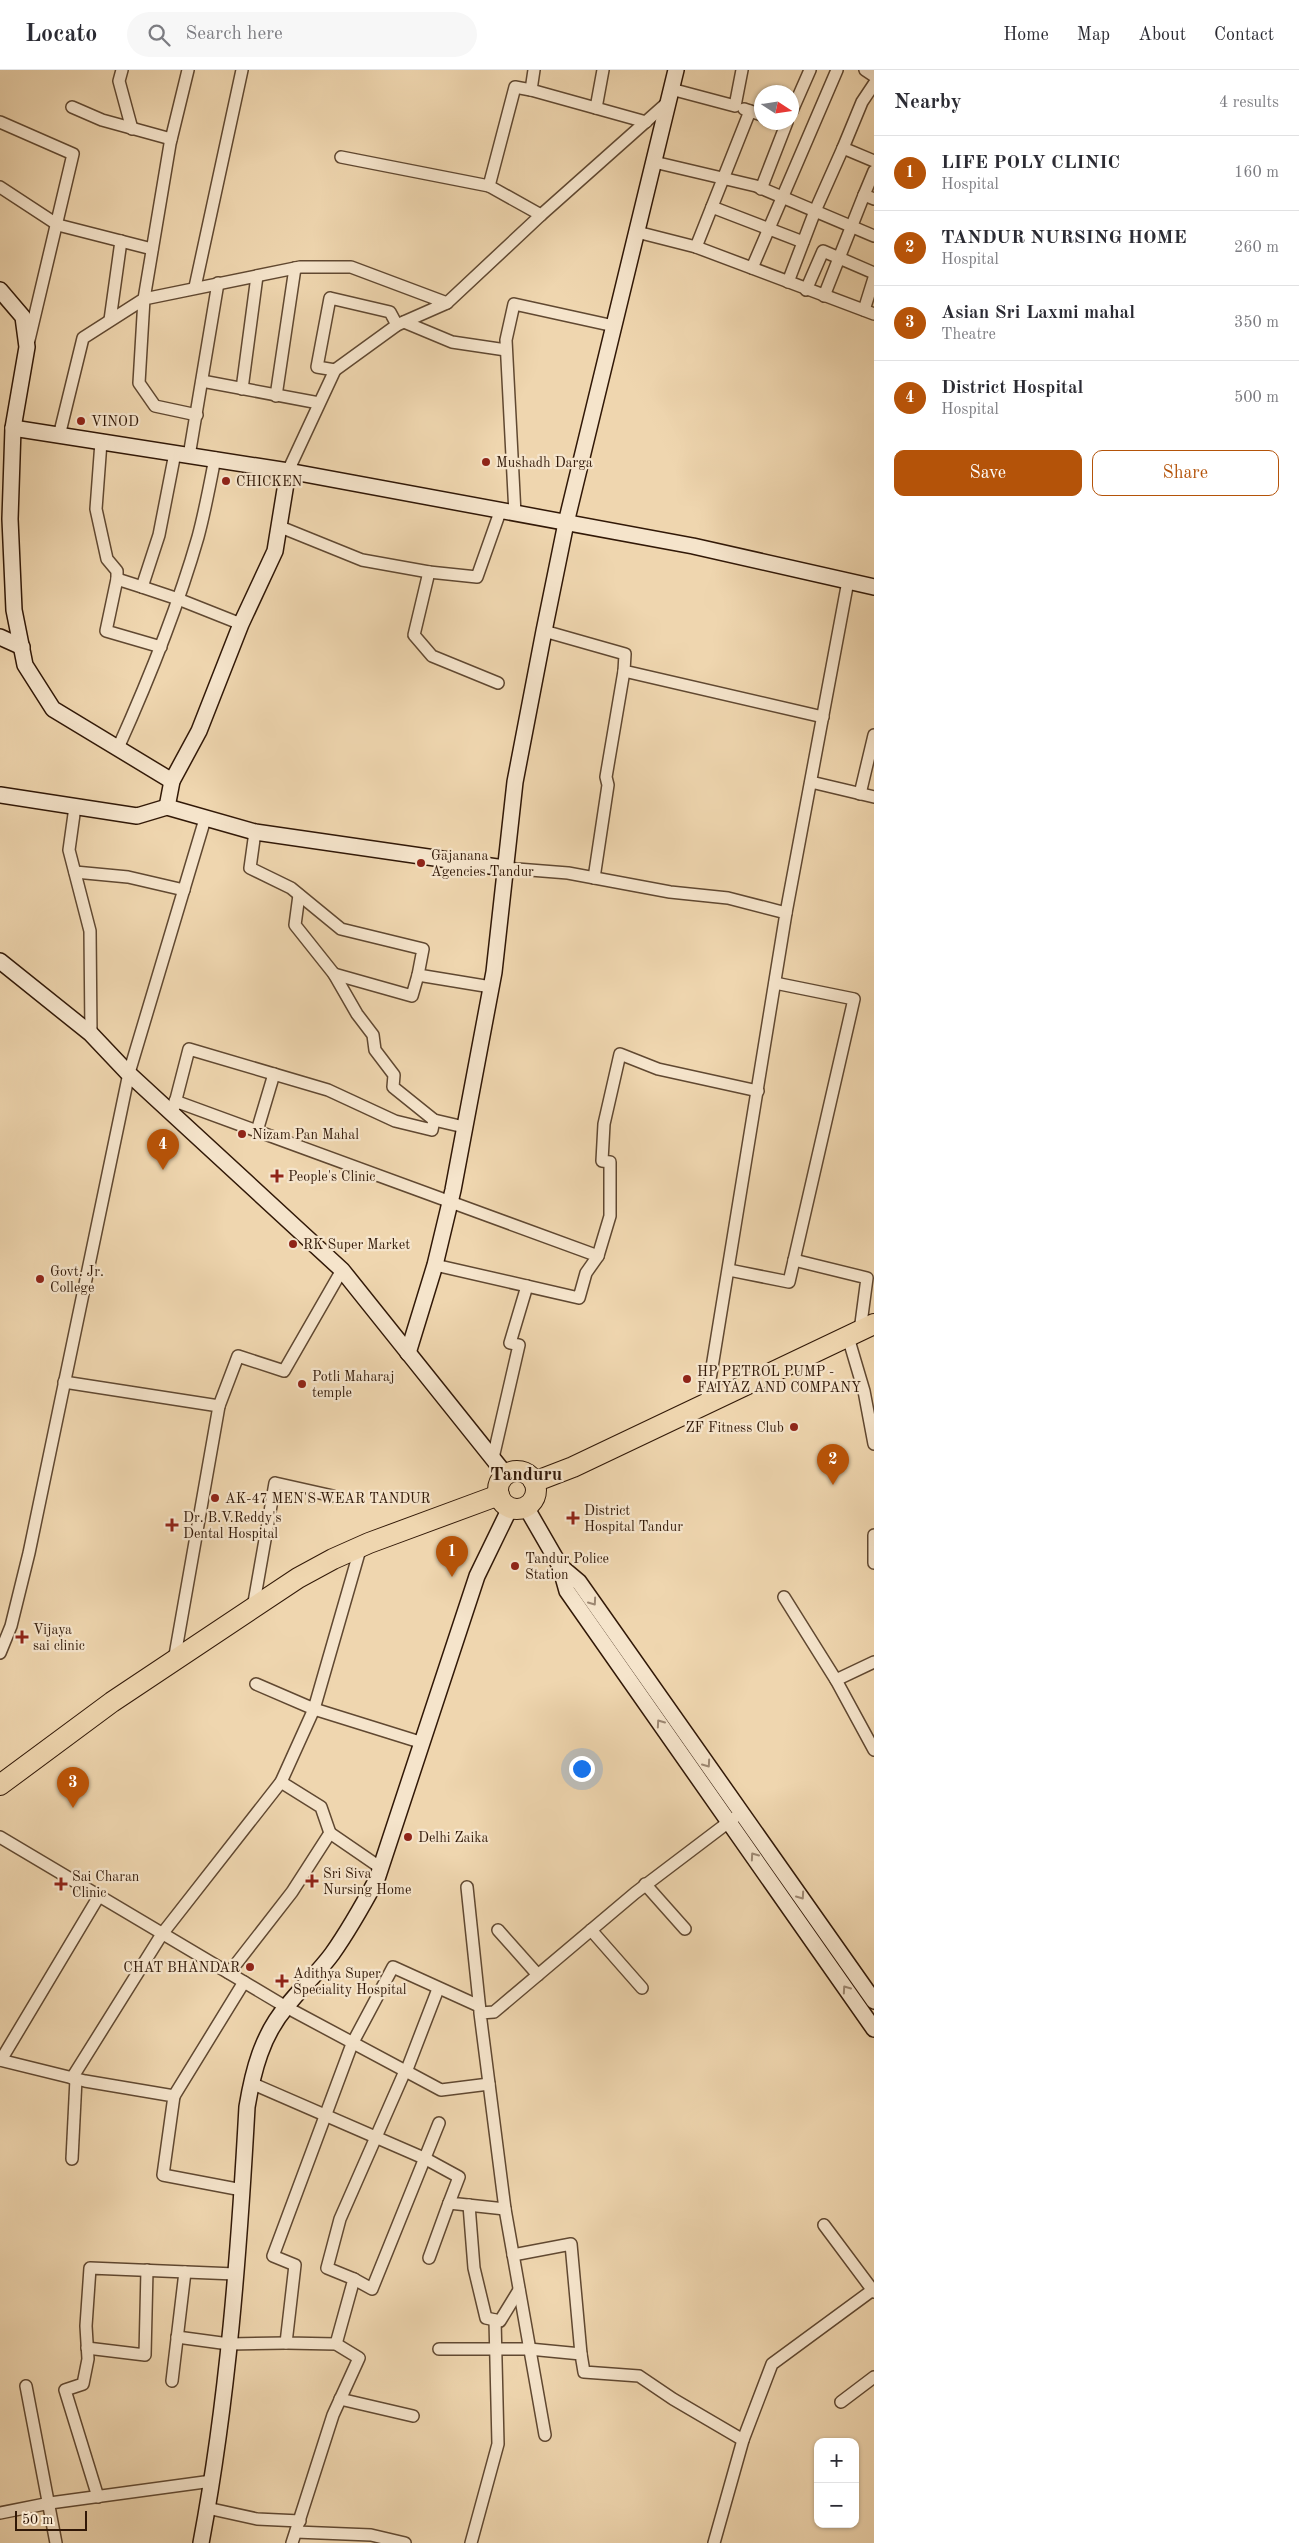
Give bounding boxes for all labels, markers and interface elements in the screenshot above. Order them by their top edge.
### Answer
search box [127,12,477,57]
icon: search [145,21,173,49]
text: Locato [25,23,97,47]
text: Search here [185,25,283,44]
text: Home [1003,26,1049,44]
text: Map [1077,26,1110,44]
text: About [1138,26,1186,44]
text: Contact [1214,26,1274,44]
north arrow [754,85,799,130]
text: Nearby [894,92,962,113]
text: 4 results [1219,95,1279,111]
text: LIFE POLY CLINIC [941,154,1120,173]
text: 1 [905,165,915,181]
text: 160 m [1234,165,1279,181]
text: Hospital [941,177,999,193]
text: TANDUR NURSING HOME [941,229,1187,248]
text: 2 [905,240,915,256]
text: 260 m [1234,240,1279,256]
text: Hospital [941,252,999,268]
text: Asian Sri Laxmi mahal [941,304,1135,323]
text: 3 [905,315,915,331]
text: 350 m [1234,315,1279,331]
text: Theatre [941,327,996,343]
text: District Hospital [941,379,1083,398]
text: 4 [905,390,915,406]
text: 500 m [1234,390,1279,406]
text: Hospital [941,402,999,418]
marker: VINOD [75,415,87,427]
place label: VINOD [91,415,139,429]
button: Save [894,450,1082,496]
button: Share [1092,450,1279,496]
marker: Mushadh Darga [480,456,492,468]
place label: Mushadh Darga [496,456,593,470]
marker: CHICKEN [220,475,232,487]
place label: CHICKEN [236,475,303,489]
place label: Gajanana Agencies Tandur [431,849,534,879]
marker: Gajanana Agencies Tandur [415,857,427,869]
marker: Nizam Pan Mahal [236,1128,248,1140]
place label: Nizam Pan Mahal [252,1128,359,1142]
pin: 4 [147,1129,179,1170]
marker: People's Clinic [270,1169,284,1183]
place label: People's Clinic [288,1170,375,1184]
marker: RK Super Market [287,1238,299,1250]
place label: RK Super Market [303,1238,410,1252]
place label: Govt. Jr. College [50,1265,104,1295]
marker: Govt. Jr. College [34,1273,46,1285]
place label: HP PETROL PUMP - FAIYAZ AND COMPANY [697,1365,861,1395]
place label: Potli Maharaj temple [312,1370,394,1400]
marker: HP PETROL PUMP - FAIYAZ AND COMPANY [681,1373,693,1385]
marker: Potli Maharaj temple [296,1378,308,1390]
place label: ZF Fitness Club [685,1421,784,1435]
marker: ZF Fitness Club [788,1421,800,1433]
pin: 2 [817,1444,849,1485]
district label: Tanduru [490,1466,562,1485]
marker: AK-47 MEN'S WEAR TANDUR [209,1492,221,1504]
place label: AK-47 MEN'S WEAR TANDUR [225,1492,431,1506]
place label: District Hospital Tandur [584,1504,683,1534]
place label: Dr. B.V.Reddy's Dental Hospital [183,1511,282,1541]
marker: District Hospital Tandur [566,1511,580,1525]
marker: Dr. B.V.Reddy's Dental Hospital [165,1518,179,1532]
pin: 1 [436,1536,468,1577]
place label: Tandur Police Station [525,1552,609,1582]
marker: Tandur Police Station [509,1560,521,1572]
one-way arrow [587,1597,596,1606]
place label: Vijaya sai clinic [33,1623,85,1653]
marker: Vijaya sai clinic [15,1630,29,1644]
one-way arrow [657,1719,666,1729]
your location [569,1756,595,1782]
one-way arrow [701,1758,710,1768]
pin: 3 [57,1767,89,1808]
marker: Delhi Zaika [402,1831,414,1843]
place label: Delhi Zaika [418,1831,489,1845]
one-way arrow [751,1852,760,1861]
place label: Sri Siva Nursing Home [323,1867,411,1897]
place label: Sai Charan Clinic [72,1870,140,1900]
marker: Sri Siva Nursing Home [305,1874,319,1888]
marker: Sai Charan Clinic [54,1877,68,1891]
one-way arrow [794,1891,804,1900]
place label: CHAT BHANDAR [123,1961,240,1975]
marker: CHAT BHANDAR [244,1961,256,1973]
place label: Adithya Super Speciality Hospital [293,1967,407,1997]
marker: Adithya Super Speciality Hospital [275,1974,289,1988]
one-way arrow [843,1985,852,1995]
map controls [814,2438,859,2528]
button: + [814,2438,859,2483]
button: − [814,2483,859,2528]
scale bar [15,2508,88,2531]
text: 50 m [22,2513,53,2527]

